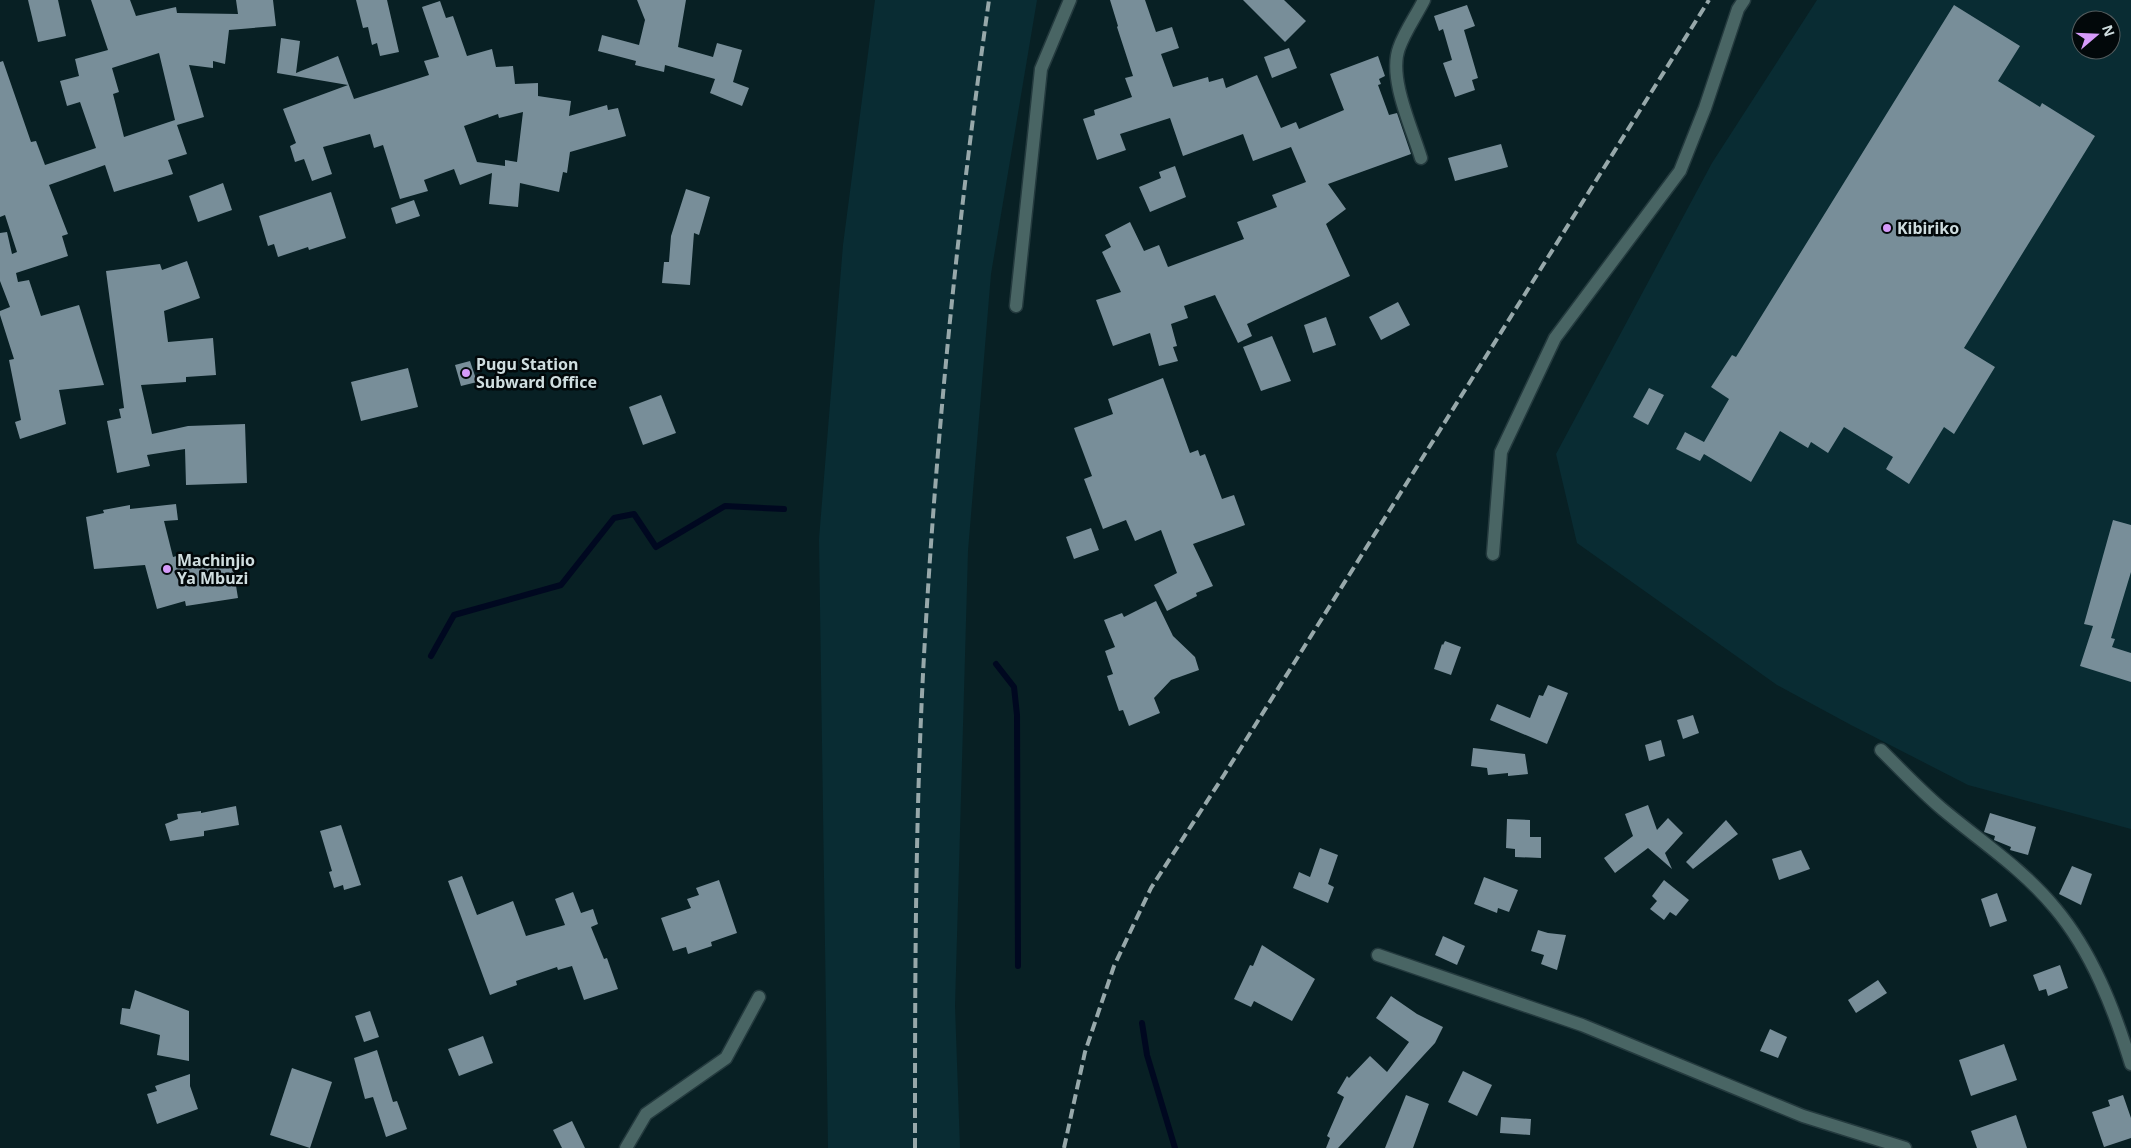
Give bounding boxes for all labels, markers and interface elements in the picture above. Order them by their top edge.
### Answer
north arrow [2071,10,2121,60]
text: N [2098,22,2120,39]
place label: Kibiriko [1897,217,1959,239]
marker: Kibiriko [1881,222,1893,234]
place label: Pugu Station Subward Office [476,353,597,393]
marker: Pugu Station Subward Office [460,367,472,379]
place label: Machinjio Ya Mbuzi [177,549,255,589]
marker: Machinjio Ya Mbuzi [161,563,173,575]

